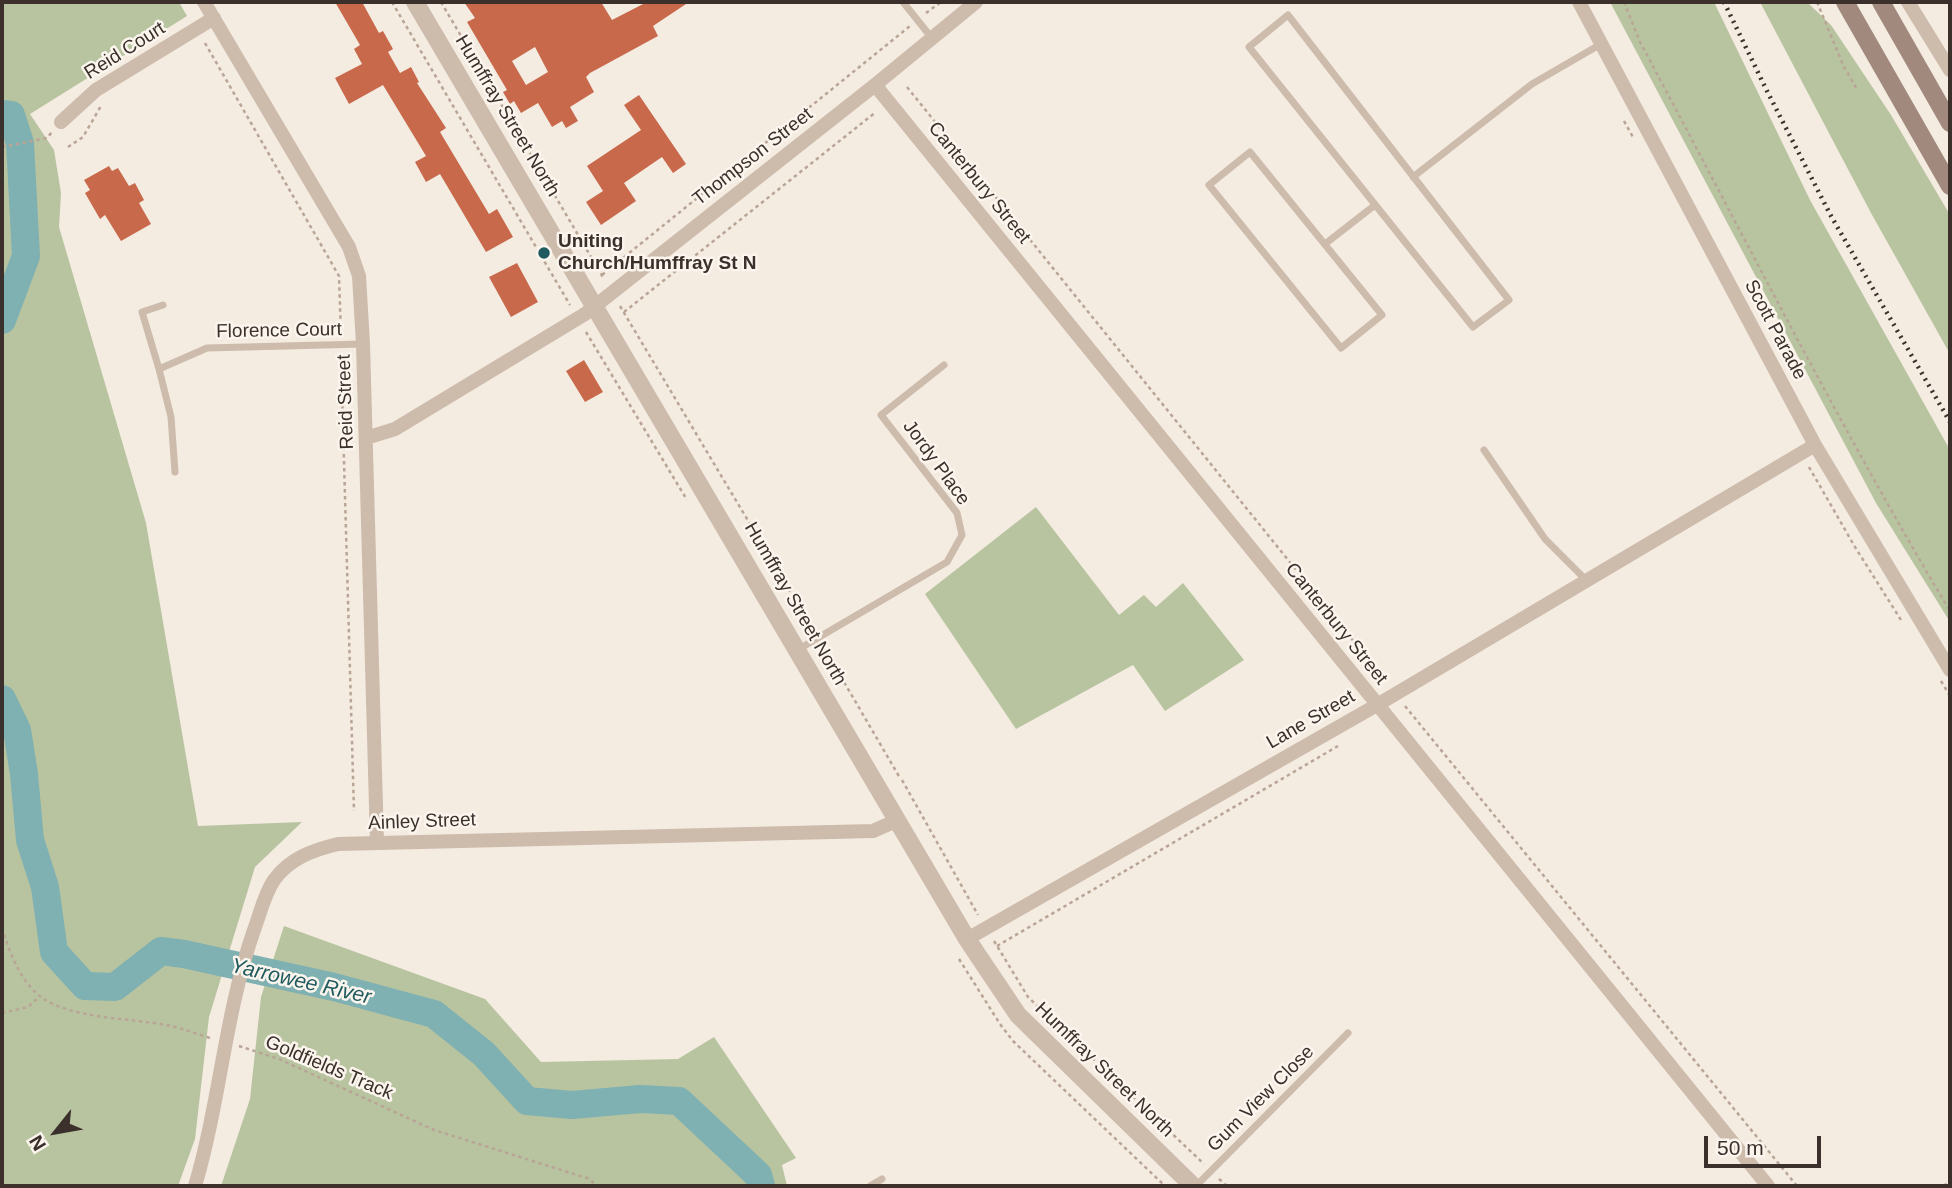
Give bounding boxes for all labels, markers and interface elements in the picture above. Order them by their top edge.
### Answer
street label: Reid Court [80,17,170,85]
street label: Humffray Street North [450,31,564,201]
street label: Thompson Street [689,103,817,211]
street label: Canterbury Street [923,118,1035,248]
place label: Uniting Church/Humffray St N [558,231,756,275]
marker: Uniting Church/Humffray St N [536,245,552,261]
street label: Scott Parade [1739,276,1811,384]
street label: Florence Court [216,319,342,343]
street label: Reid Street [333,354,359,450]
street label: Jordy Place [898,416,974,510]
street label: Humffray Street North [739,518,851,690]
street label: Canterbury Street [1280,559,1392,689]
street label: Lane Street [1263,686,1359,754]
street label: Ainley Street [368,809,476,835]
water label: Yarrowee River [228,954,374,1010]
street label: Humffray Street North [1030,998,1178,1142]
street label: Goldfields Track [262,1031,396,1105]
street label: Gum View Close [1203,1041,1319,1157]
north arrow [21,1097,91,1167]
scale bar [1707,1122,1824,1166]
text: N [25,1132,50,1154]
text: 50 m [1717,1136,1764,1159]

